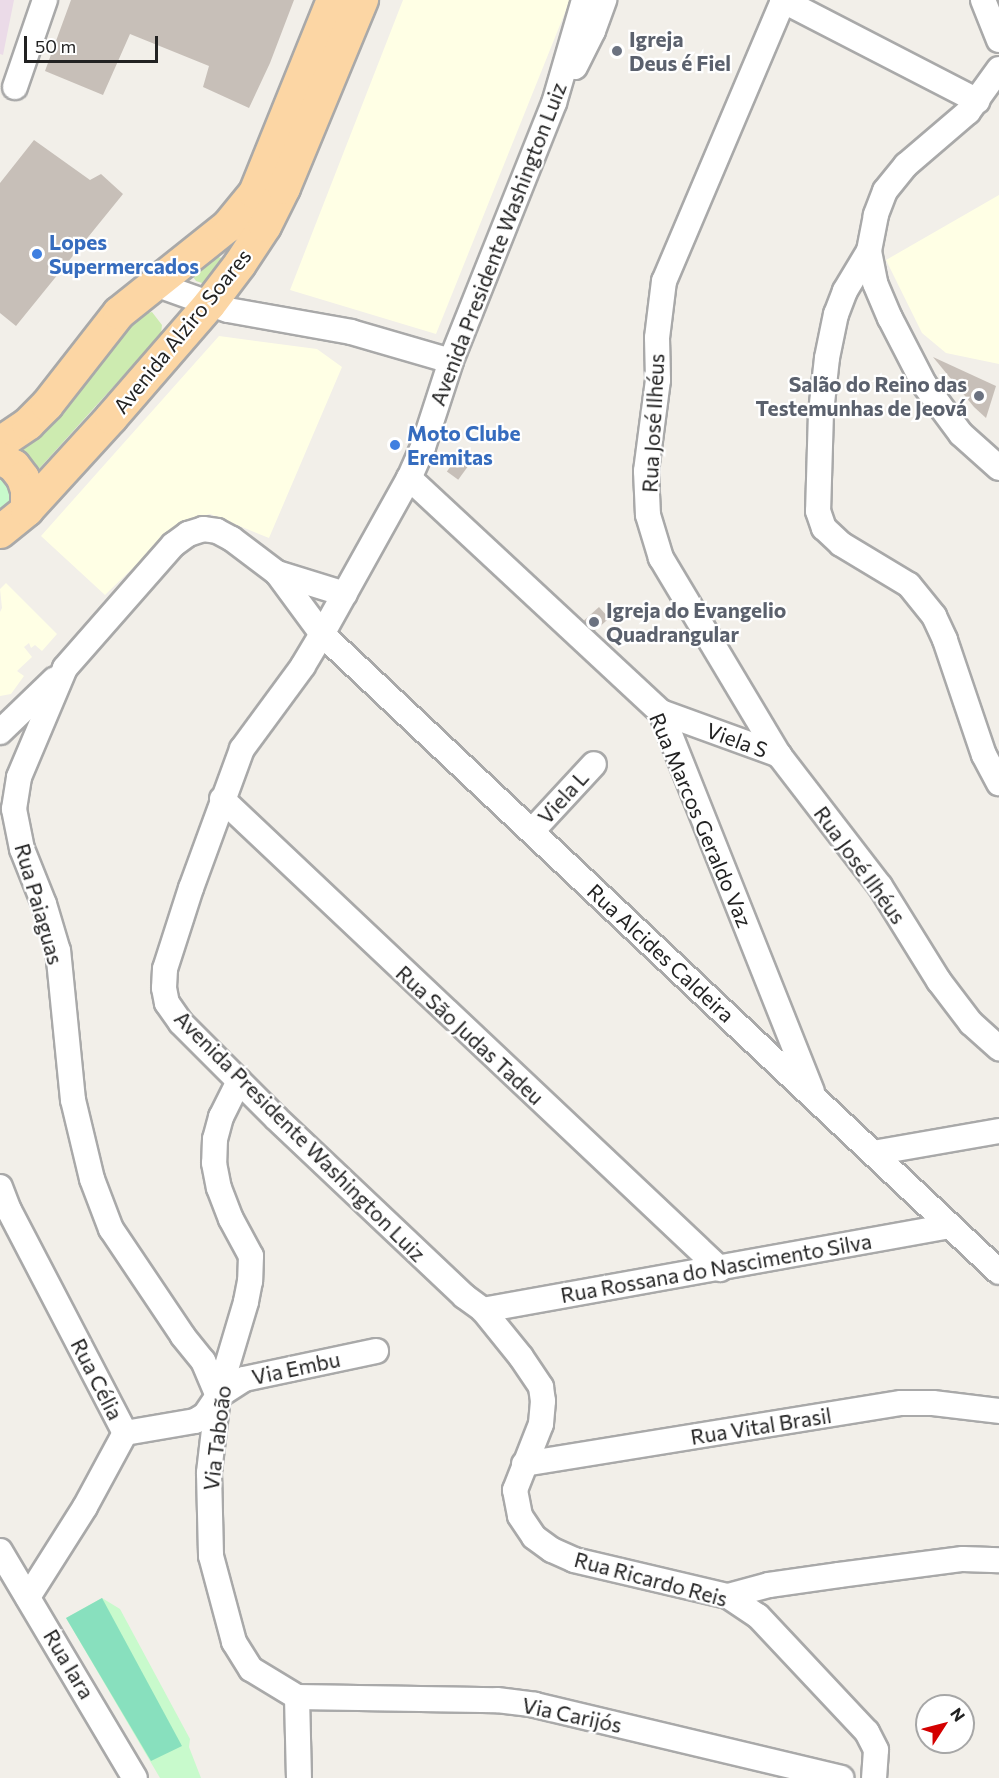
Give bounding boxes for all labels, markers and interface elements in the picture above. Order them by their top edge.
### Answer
scale bar [27,24,160,62]
place label: Igreja Deus é Fiel [629,26,731,76]
text: 50 m [35,35,76,57]
marker: Igreja Deus é Fiel [610,44,624,58]
street label: Avenida Presidente Washington Luiz [425,79,571,409]
place label: Lopes Supermercados [49,229,199,279]
street label: Avenida Alziro Soares [108,244,256,418]
marker: Lopes Supermercados [30,247,44,261]
street label: Rua José Ilhéus [637,353,669,493]
place label: Salão do Reino das Testemunhas de Jeová [756,371,967,421]
marker: Salão do Reino das Testemunhas de Jeová [972,389,986,403]
place label: Moto Clube Eremitas [407,420,520,470]
marker: Moto Clube Eremitas [388,438,402,452]
place label: Igreja do Evangelio Quadrangular [606,597,786,647]
marker: Igreja do Evangelio Quadrangular [587,615,601,629]
street label: Rua Marcos Geraldo Vaz [644,709,758,931]
street label: Viela S [703,717,771,763]
street label: Viela L [532,765,594,829]
street label: Rua José Ilhéus [809,801,911,929]
street label: Rua Paiaguas [10,841,68,967]
street label: Rua Alcides Caldeira [582,878,740,1028]
street label: Rua São Judas Tadeu [391,960,549,1110]
street label: Avenida Presidente Washington Luiz [169,1005,431,1267]
street label: Rua Rossana do Nascimento Silva [559,1228,873,1308]
street label: Rua Célia [66,1334,128,1424]
street label: Via Embu [249,1346,343,1390]
street label: Via Taboão [198,1384,236,1492]
street label: Rua Vital Brasil [689,1402,833,1450]
street label: Rua Ricardo Reis [572,1546,730,1612]
street label: Rua Iara [38,1625,100,1703]
street label: Via Carijós [520,1692,624,1738]
north arrow [915,1694,975,1754]
text: N [947,1704,970,1725]

